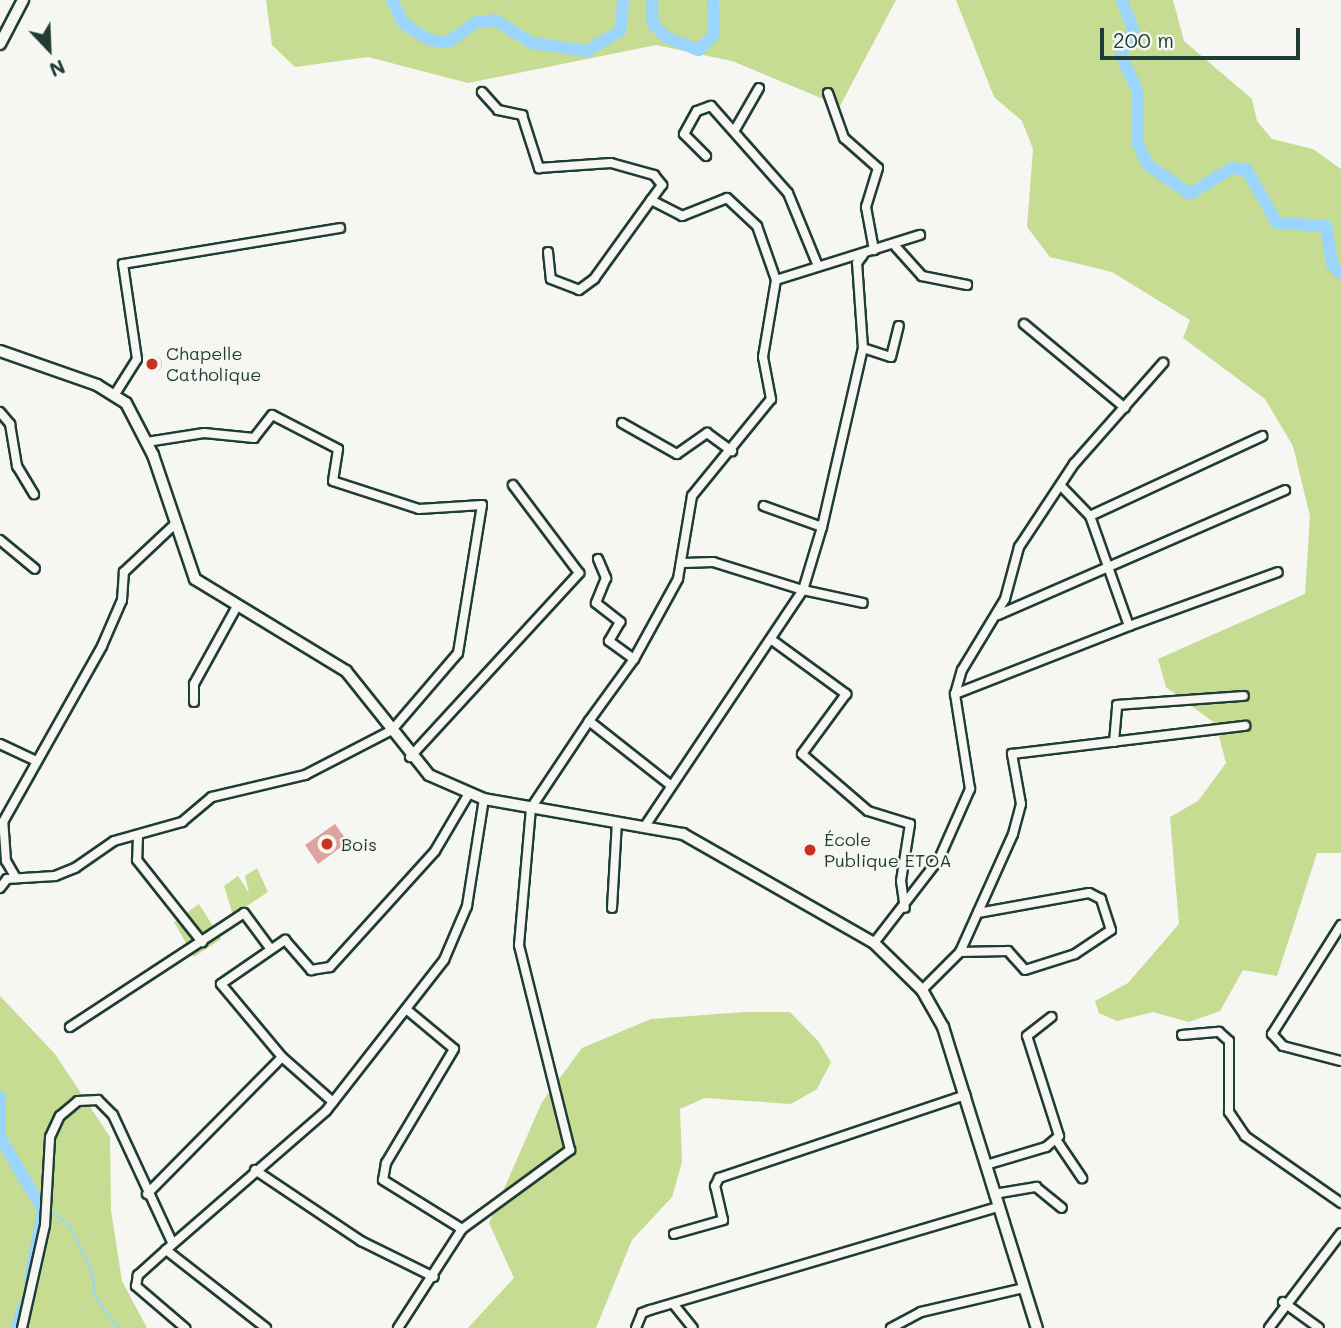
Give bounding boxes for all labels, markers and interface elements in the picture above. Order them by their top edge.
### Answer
north arrow [14,14,84,84]
scale bar [1103,14,1302,58]
text: 200 m [1113,26,1174,53]
text: N [46,54,69,83]
place label: Chapelle Catholique [166,343,261,386]
marker: Chapelle Catholique [144,356,160,372]
place label: École Publique ETOA [824,829,952,872]
place label: Bois [341,833,377,855]
marker: Bois [319,836,335,852]
marker: École Publique ETOA [802,842,818,858]

